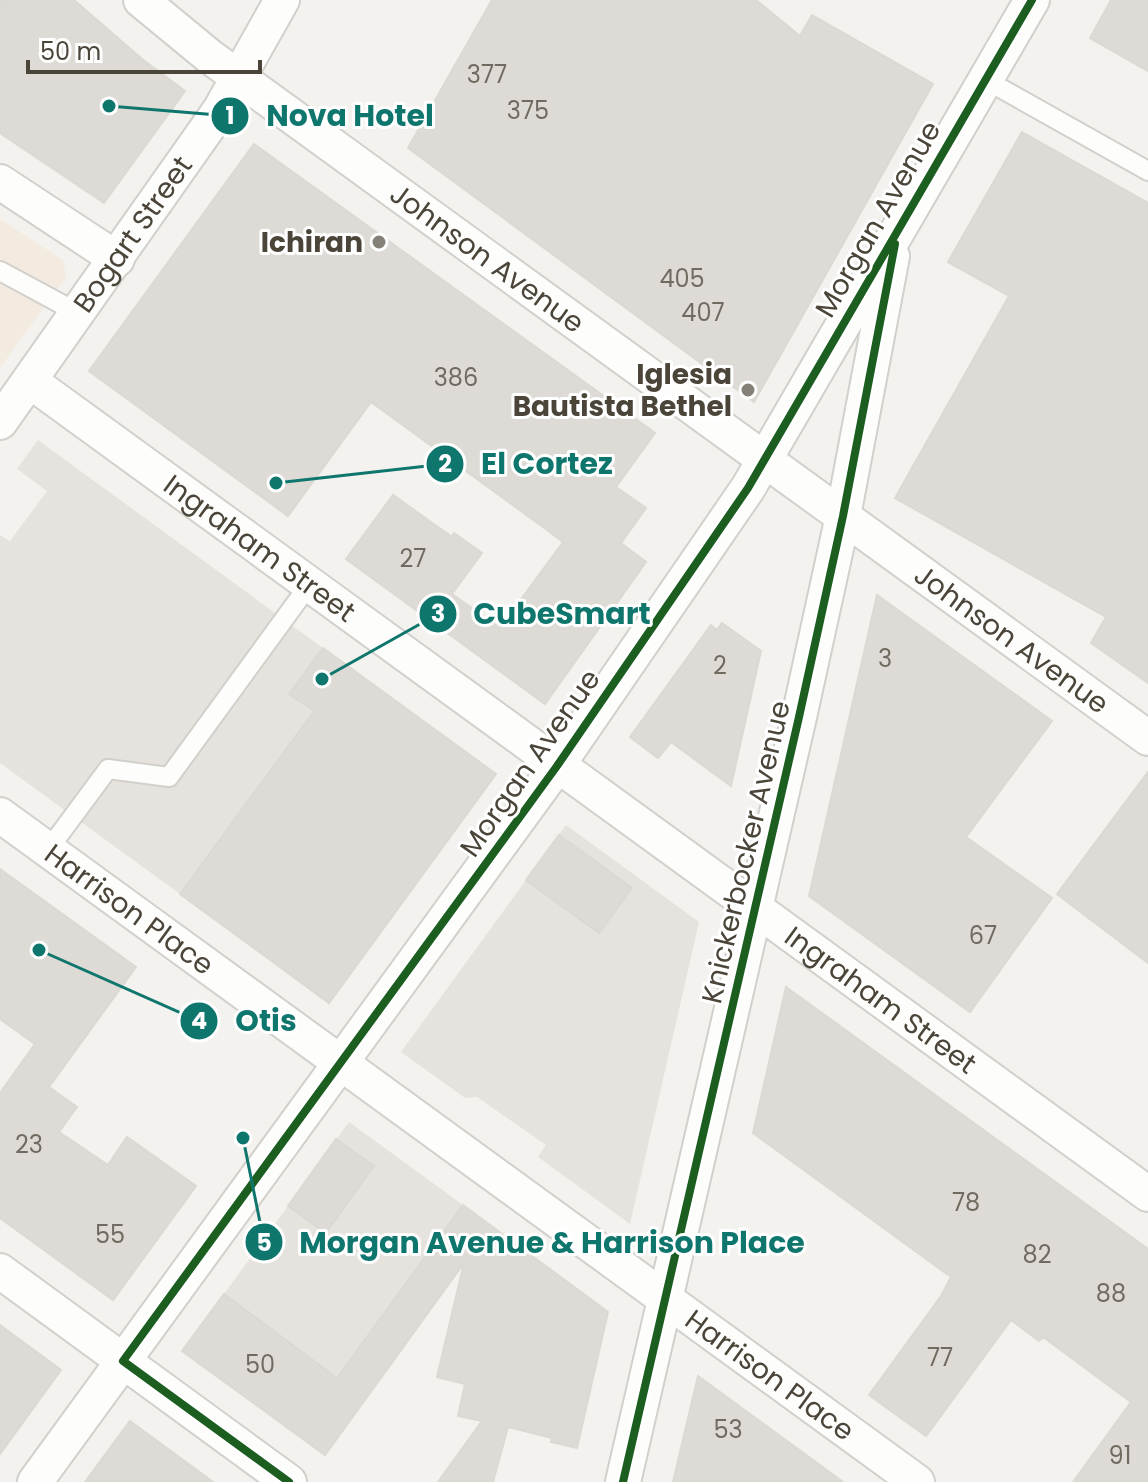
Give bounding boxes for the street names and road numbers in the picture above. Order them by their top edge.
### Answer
street label: Morgan Avenue [806,114,950,324]
street label: Bogart Street [64,148,201,320]
street label: Johnson Avenue [382,174,592,342]
street label: Ingraham Street [156,465,364,631]
street label: Johnson Avenue [906,555,1117,723]
street label: Morgan Avenue [451,661,609,865]
street label: Knickerbocker Avenue [692,697,800,1007]
street label: Harrison Place [37,834,222,984]
street label: Ingraham Street [777,917,985,1083]
street label: Harrison Place [677,1300,862,1450]

